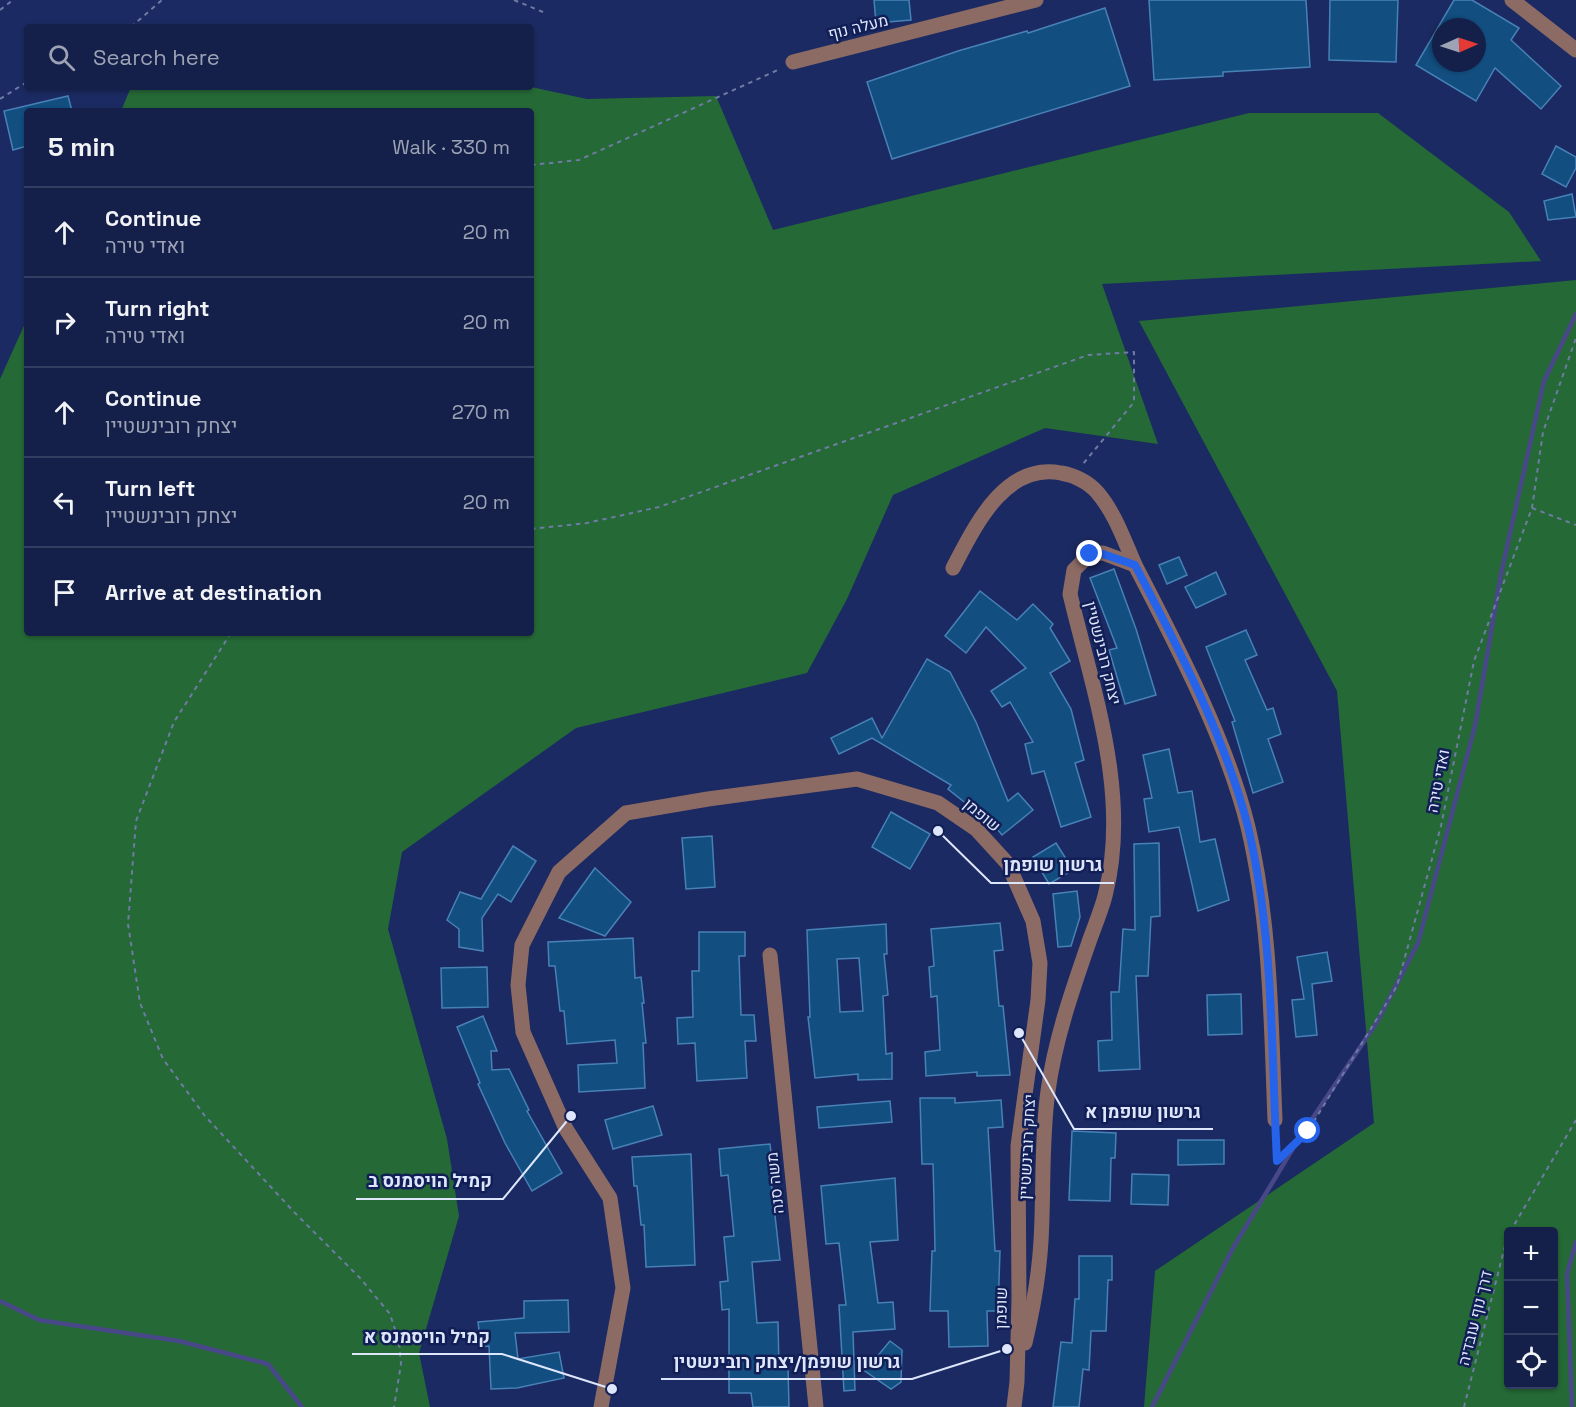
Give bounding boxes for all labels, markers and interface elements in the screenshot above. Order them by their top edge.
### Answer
street label: מעלה נוף [826,9,890,45]
north arrow [1432,18,1486,72]
search box [24,24,534,90]
icon: search [45,41,78,74]
text: Search here [93,43,220,71]
text: 5 min [48,130,115,164]
text: Walk · 330 m [392,134,510,160]
text: Continue [105,204,201,232]
icon: ahead [48,216,81,249]
text: 20 m [463,219,510,245]
text: ואדי טירה [105,233,185,259]
text: Turn right [105,294,210,322]
icon: right [48,306,81,339]
text: 20 m [463,309,510,335]
text: ואדי טירה [105,323,185,349]
text: Continue [105,384,201,412]
icon: ahead [48,396,81,429]
text: 270 m [452,399,510,425]
text: יצחק רובינשטיין [105,413,237,439]
text: Turn left [105,474,195,502]
icon: left [48,486,81,519]
text: 20 m [463,489,510,515]
text: יצחק רובינשטיין [105,503,237,529]
route end [1076,540,1102,566]
icon: arrive [48,576,81,609]
text: Arrive at destination [105,578,322,606]
street label: יצחק רובינשטיין [1080,599,1126,707]
street label: ואדי טירה [1422,747,1454,815]
street label: שופמן [959,793,1005,837]
callout: גרשון שופמן [991,847,1114,883]
text: גרשון שופמן [1004,853,1103,876]
callout: גרשון שופמן א [1074,1093,1213,1129]
street label: יצחק רובינשטיין [1014,1094,1040,1200]
text: גרשון שופמן א [1085,1100,1201,1123]
route start [1294,1117,1320,1143]
street label: משה סנה [761,1151,789,1215]
callout: קמיל הויסמנס ב [356,1163,503,1199]
text: קמיל הויסמנס ב [368,1169,492,1192]
map controls [1504,1227,1558,1389]
button: + [1504,1227,1558,1281]
street label: דרך נוף עובדיה [1453,1268,1497,1368]
button: − [1504,1281,1558,1335]
street label: שופמן [990,1287,1012,1329]
callout: קמיל הויסמנס א [352,1318,502,1354]
text: קמיל הויסמנס א [364,1325,490,1348]
button: locate [1504,1335,1558,1389]
callout: גרשון שופמן/יצחק רובינשטין [661,1343,912,1379]
text: גרשון שופמן/יצחק רובינשטין [674,1350,900,1373]

